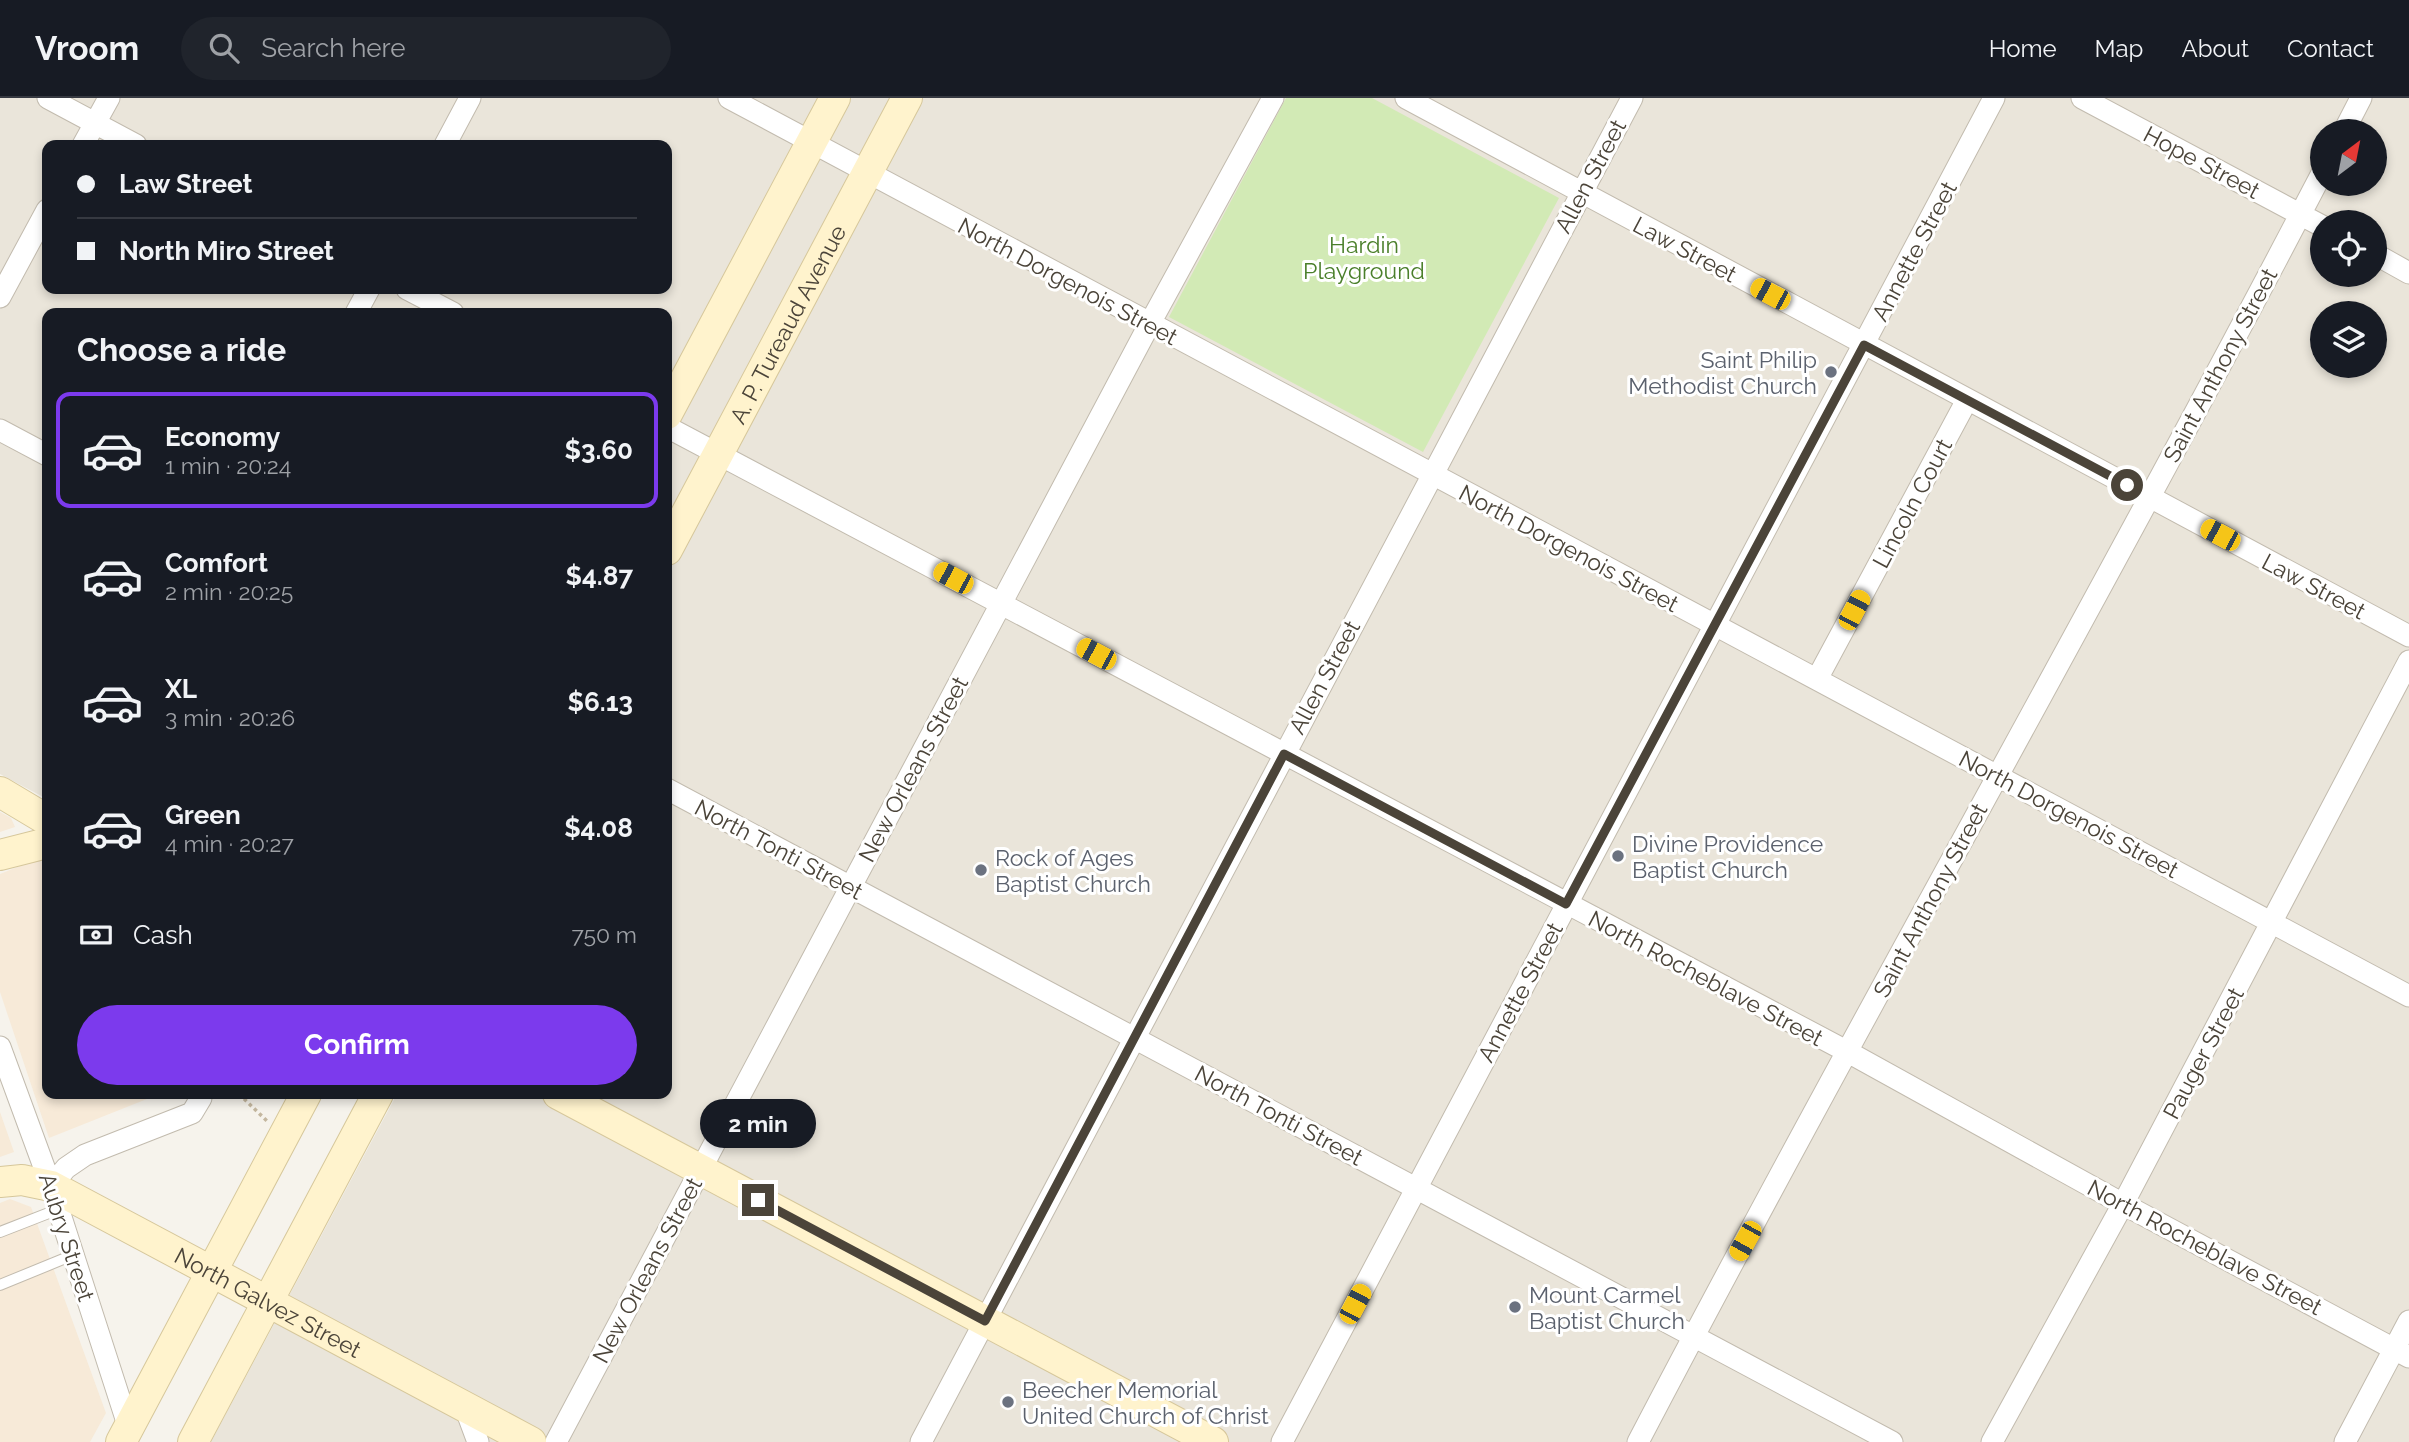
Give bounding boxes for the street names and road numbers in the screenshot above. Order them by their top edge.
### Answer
street label: Allen Street [1549,114,1631,237]
street label: Hope Street [2139,120,2265,204]
street label: Annette Street [1866,176,1962,325]
street label: Law Street [1629,210,1742,288]
street label: North Dorgenois Street [954,212,1183,351]
street label: A. P. Tureaud Avenue [723,220,851,428]
street label: Saint Anthony Street [2157,263,2283,467]
street label: Lincoln Court [1867,434,1957,572]
street label: North Dorgenois Street [1455,479,1684,618]
street label: Law Street [2258,547,2371,625]
street label: Allen Street [1283,615,1365,738]
street label: New Orleans Street [853,671,974,866]
street label: North Dorgenois Street [1955,745,2184,884]
street label: North Tonti Street [690,793,868,905]
street label: Saint Anthony Street [1867,798,1993,1002]
street label: North Rocheblave Street [1584,905,1828,1052]
street label: Annette Street [1472,917,1568,1066]
street label: Pauger Street [2157,982,2249,1123]
street label: North Tonti Street [1190,1059,1368,1171]
street label: Aubry Street [34,1170,100,1305]
street label: New Orleans Street [587,1172,708,1367]
street label: North Rocheblave Street [2083,1174,2327,1321]
street label: North Galvez Street [170,1241,366,1363]

